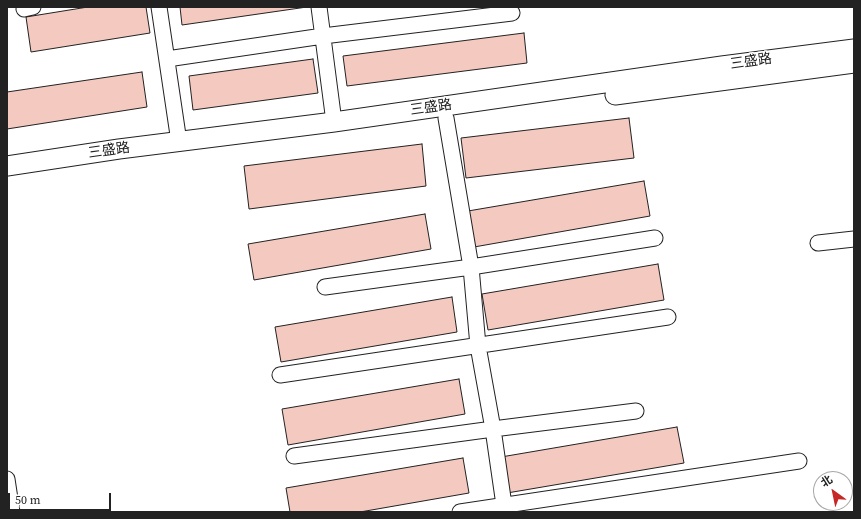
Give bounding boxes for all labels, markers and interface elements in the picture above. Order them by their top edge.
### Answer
street label: 三盛路 [729,51,773,73]
street label: 三盛路 [409,97,453,119]
street label: 三盛路 [87,140,131,162]
north arrow [813,471,853,511]
text: 北 [818,472,835,491]
scale bar [10,485,113,511]
text: 50 m [15,492,41,508]

